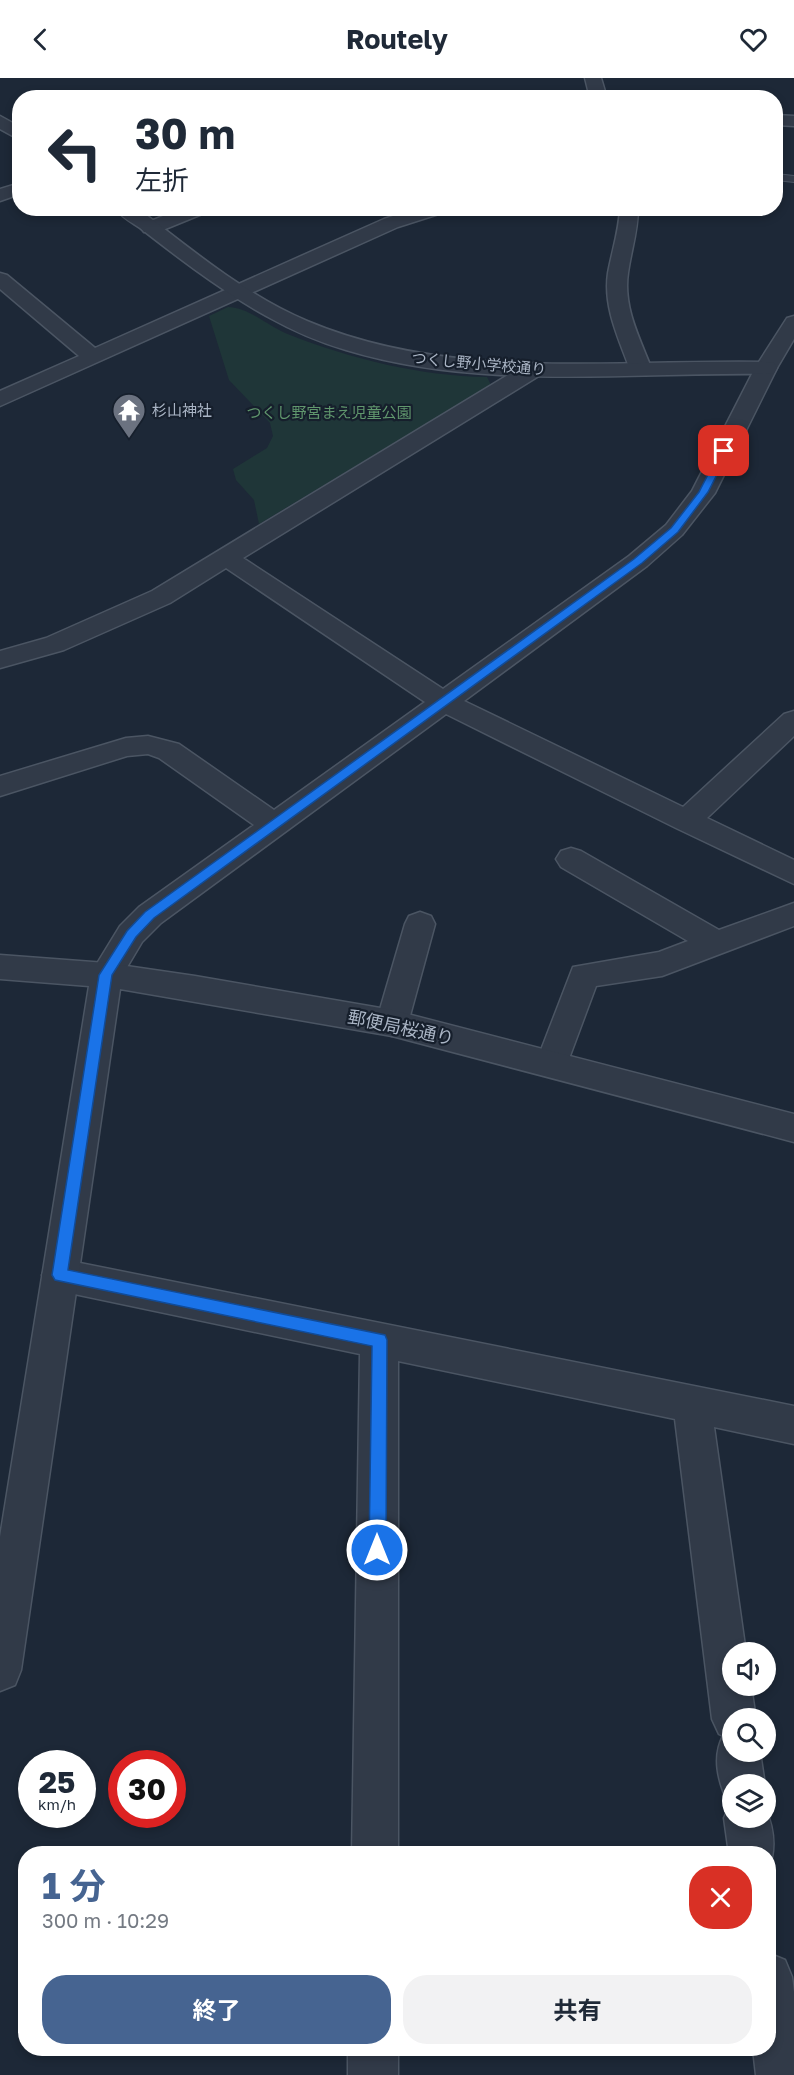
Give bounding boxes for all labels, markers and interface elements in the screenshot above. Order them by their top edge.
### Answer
icon: back [24,23,57,56]
text: Routely [346,23,448,55]
icon: heart [737,23,770,56]
text: 30 m [135,108,235,158]
icon: left [36,114,114,192]
text: 左折 [135,164,189,196]
street label: つくし野小学校通り [411,348,547,378]
temple icon: 杉山神社 [111,392,147,439]
place label: 杉山神社 [152,401,212,419]
park label: つくし野宮まえ児童公園 [246,403,412,421]
pin [698,425,749,476]
icon: arrive [707,434,740,467]
street label: 郵便局桜通り [346,1005,456,1049]
position arrow [345,1518,409,1582]
map controls [722,1642,776,1828]
button: sound [722,1642,776,1696]
button: search [722,1708,776,1762]
speed limit sign: 30 [108,1750,186,1828]
text: 25 [39,1764,75,1800]
button: layers [722,1774,776,1828]
text: km/h [38,1795,76,1813]
text: 1 分 [42,1864,106,1907]
button: close [689,1866,752,1929]
text: 300 m · 10:29 [42,1908,169,1932]
button: 終了 [42,1975,391,2044]
button: 共有 [403,1975,752,2044]

